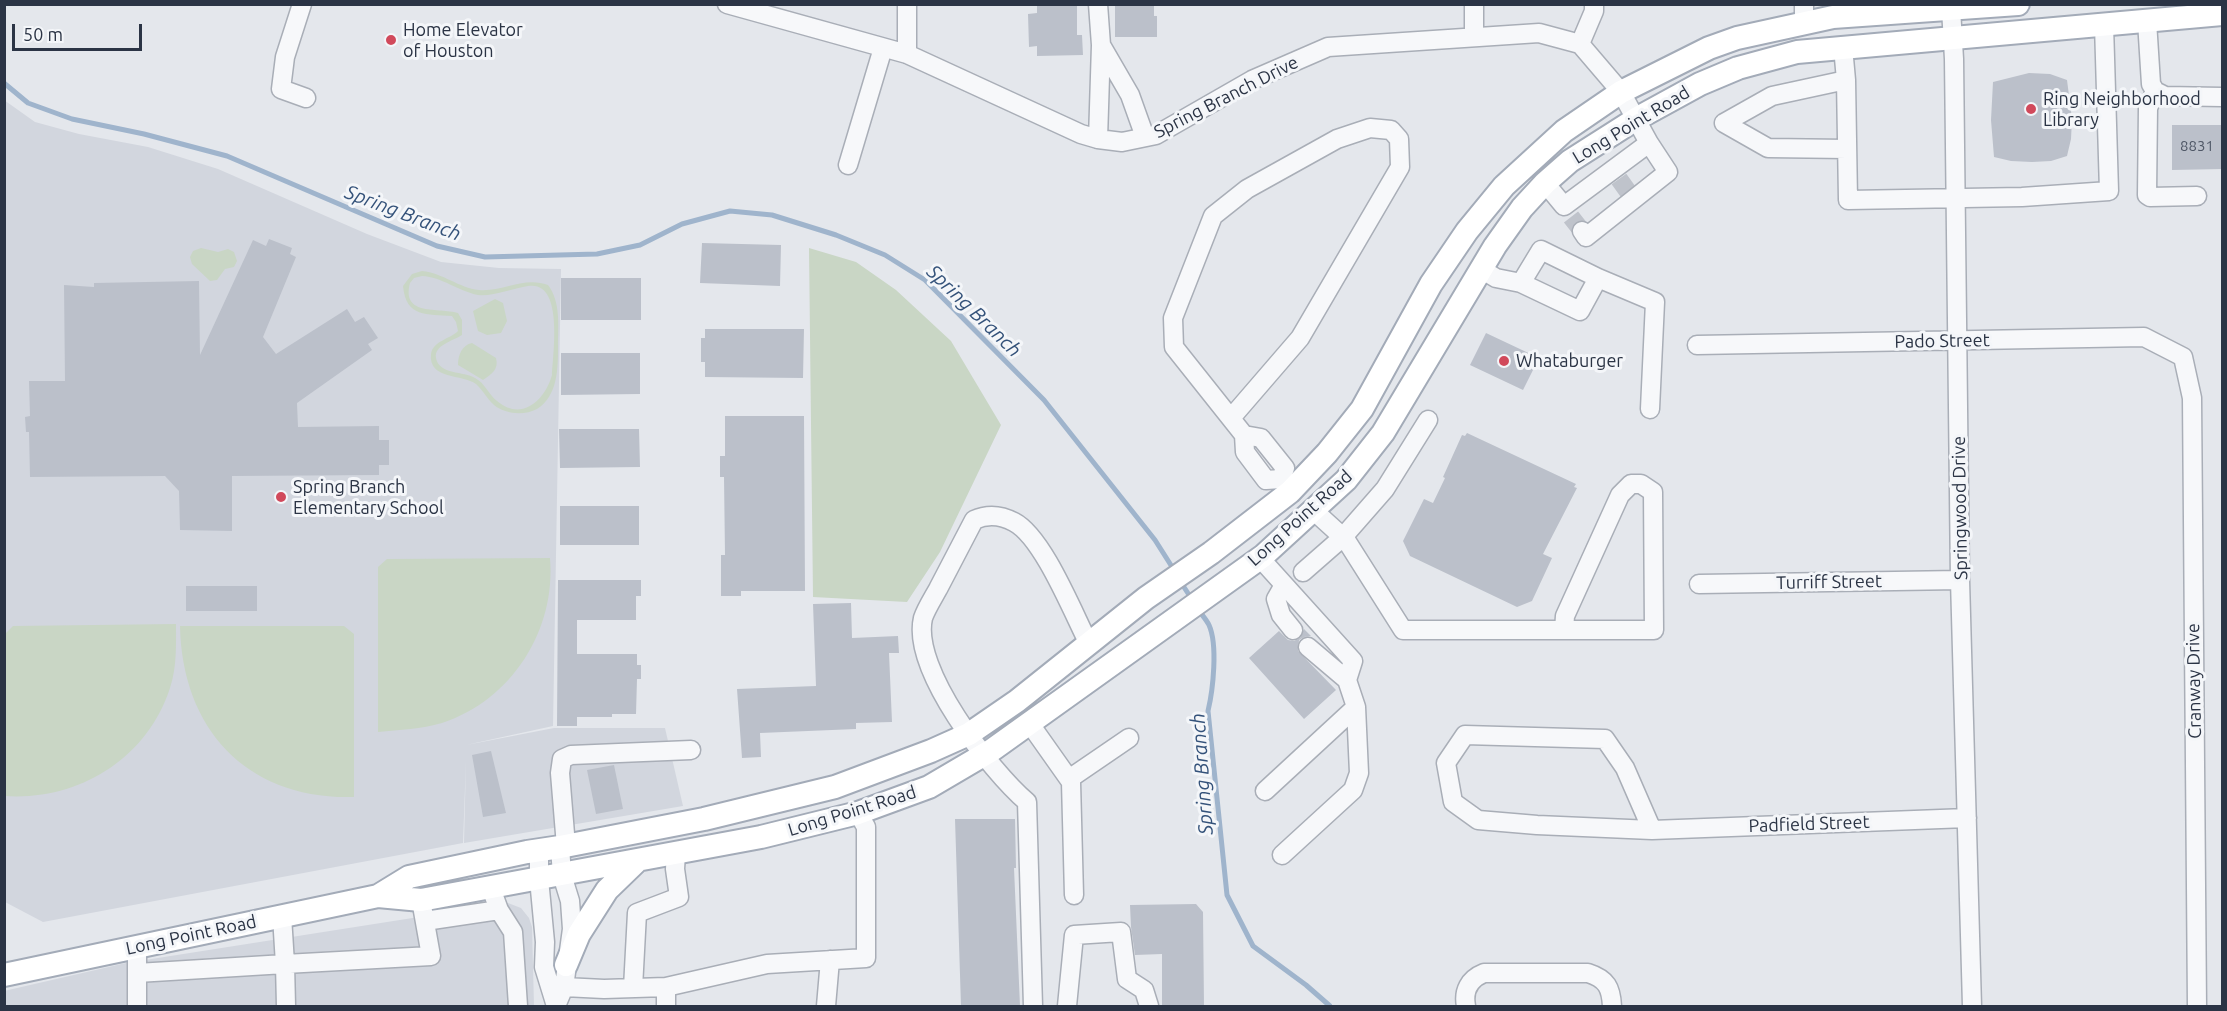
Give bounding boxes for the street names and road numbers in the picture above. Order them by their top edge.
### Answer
street label: Spring Branch Drive [1150,51,1302,143]
street label: Long Point Road [1568,82,1694,168]
street label: Pado Street [1894,329,1990,353]
street label: Springwood Drive [1948,436,1972,580]
street label: Long Point Road [1243,466,1357,570]
street label: Turriff Street [1776,570,1882,594]
street label: Cranway Drive [2182,623,2206,739]
street label: Long Point Road [785,781,919,841]
street label: Padfield Street [1748,811,1870,837]
street label: Long Point Road [124,911,258,959]

